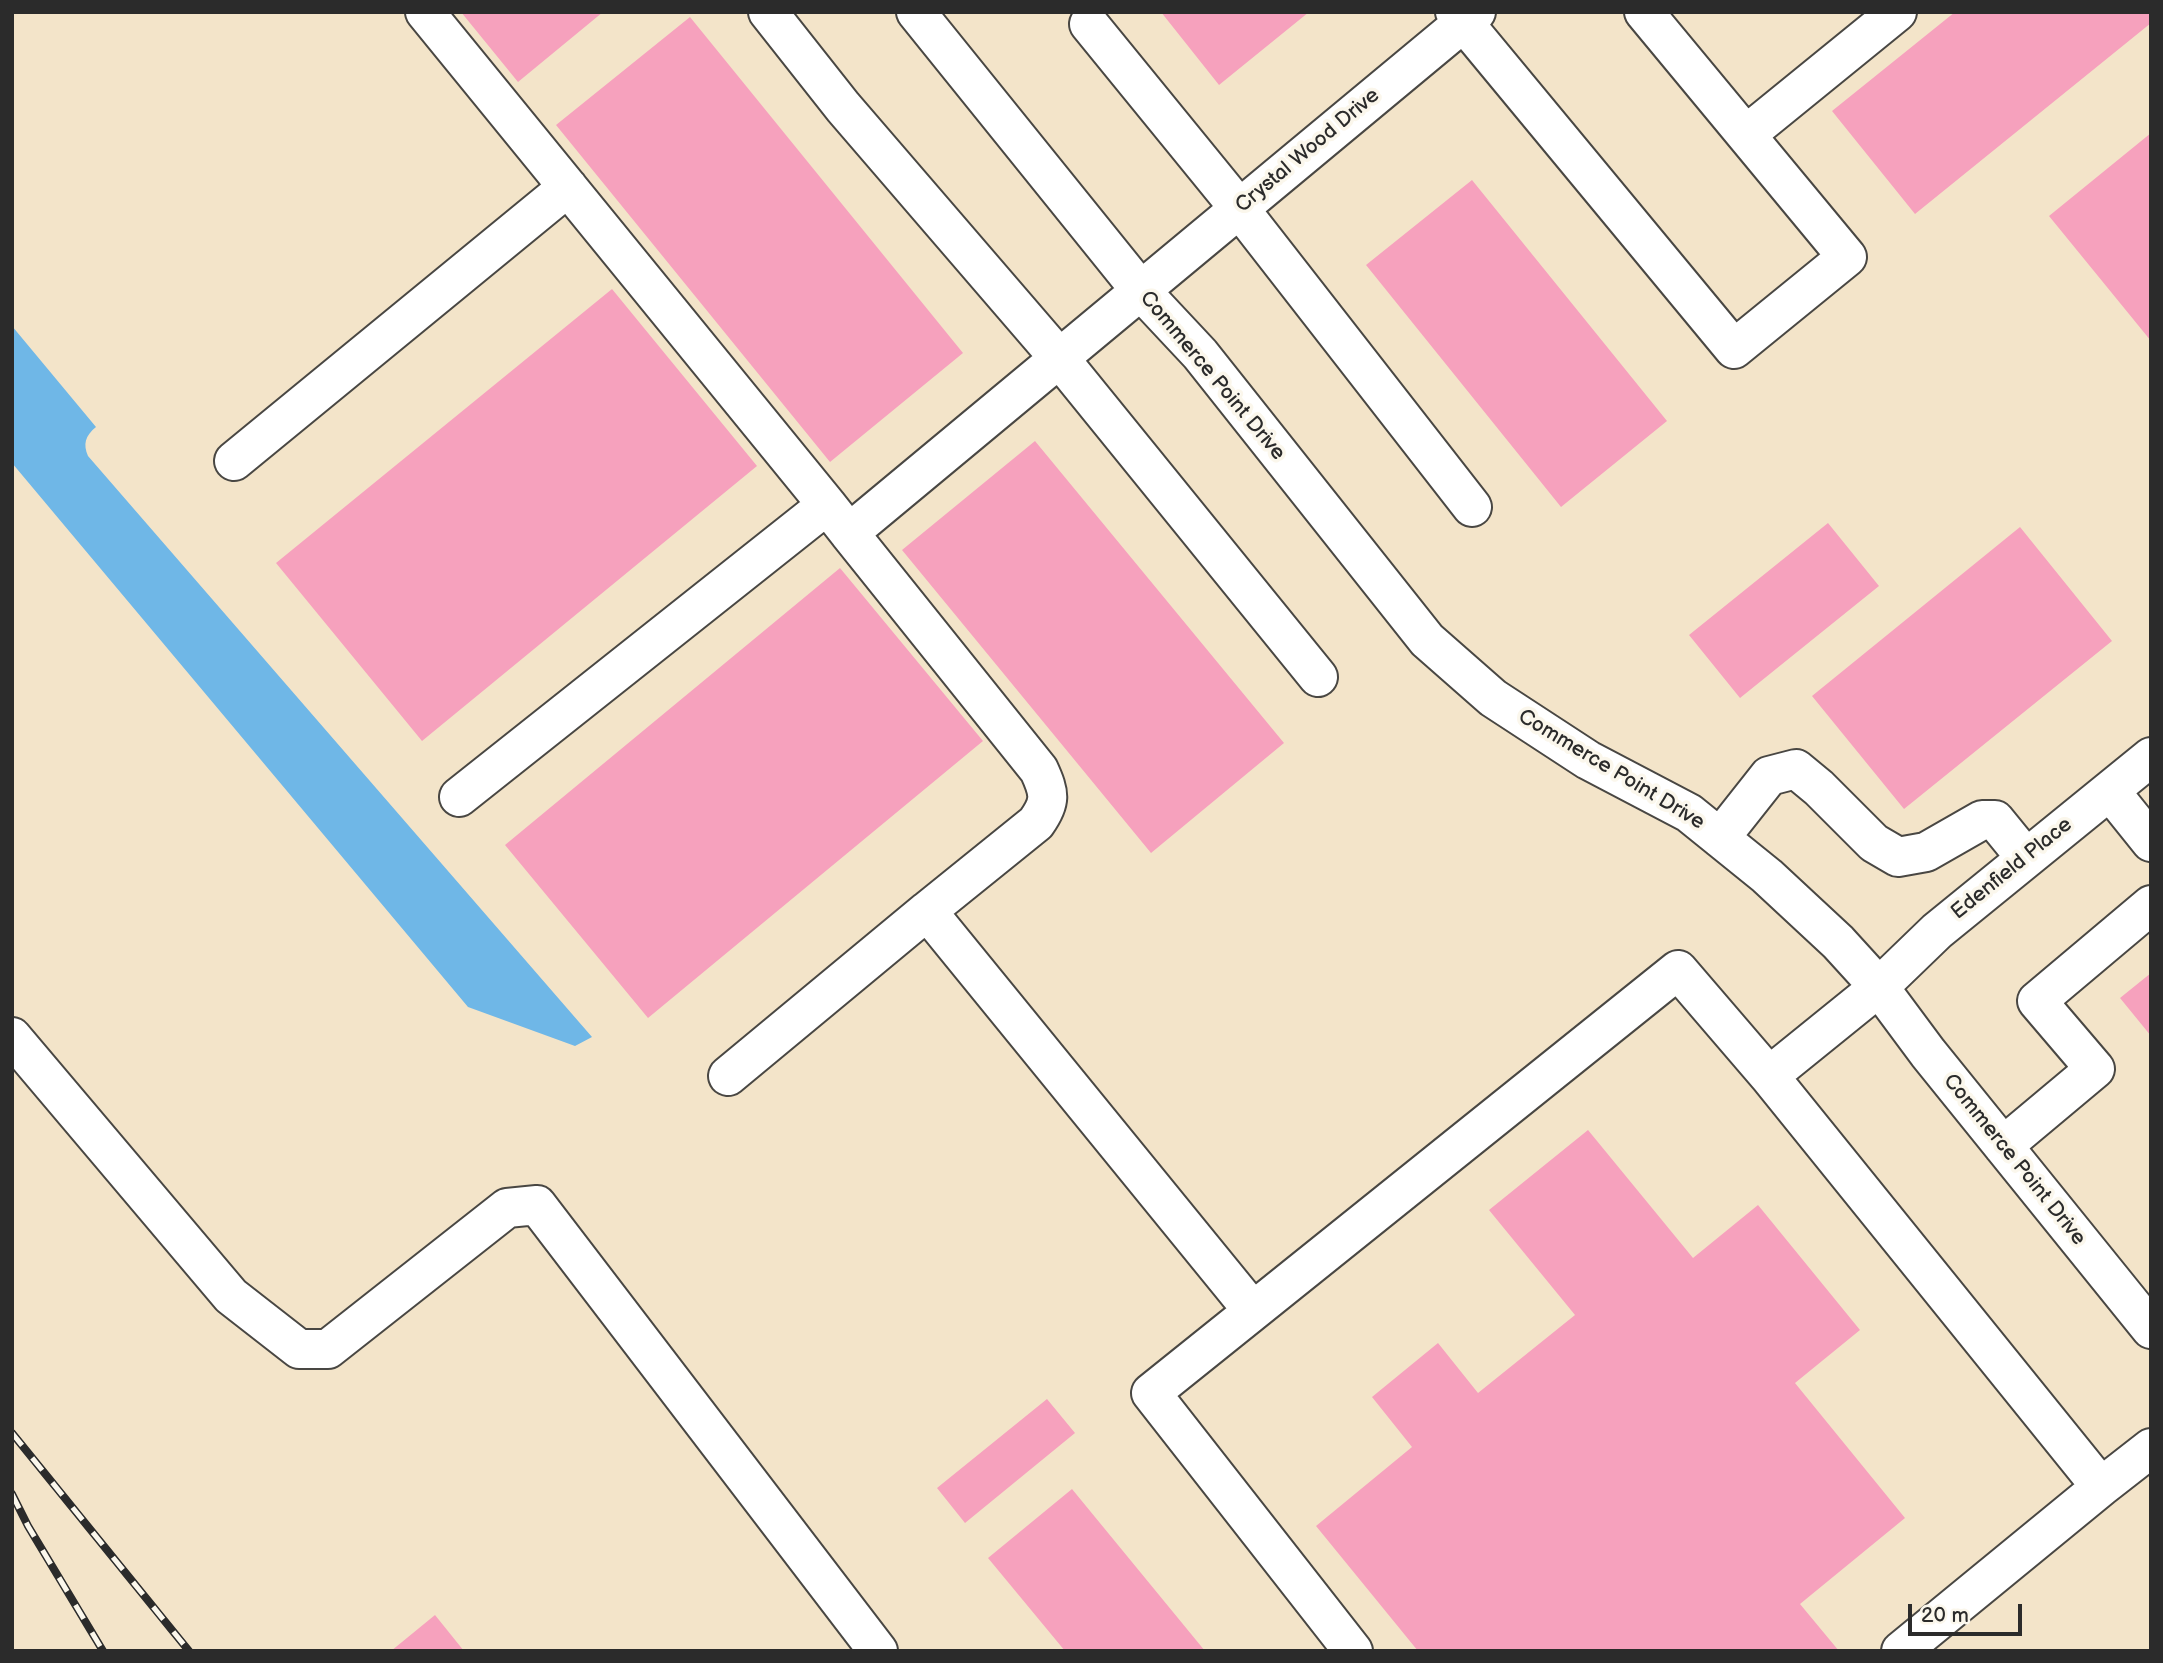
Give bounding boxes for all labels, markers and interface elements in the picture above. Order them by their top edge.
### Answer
street label: Crystal Wood Drive [1231,83,1385,219]
street label: Commerce Point Drive [1134,286,1290,466]
street label: Commerce Point Drive [1513,704,1709,836]
street label: Edenfield Place [1946,813,2078,925]
street label: Commerce Point Drive [1937,1069,2091,1251]
scale bar [1911,1590,2025,1634]
text: 20 m [1921,1603,1969,1628]

